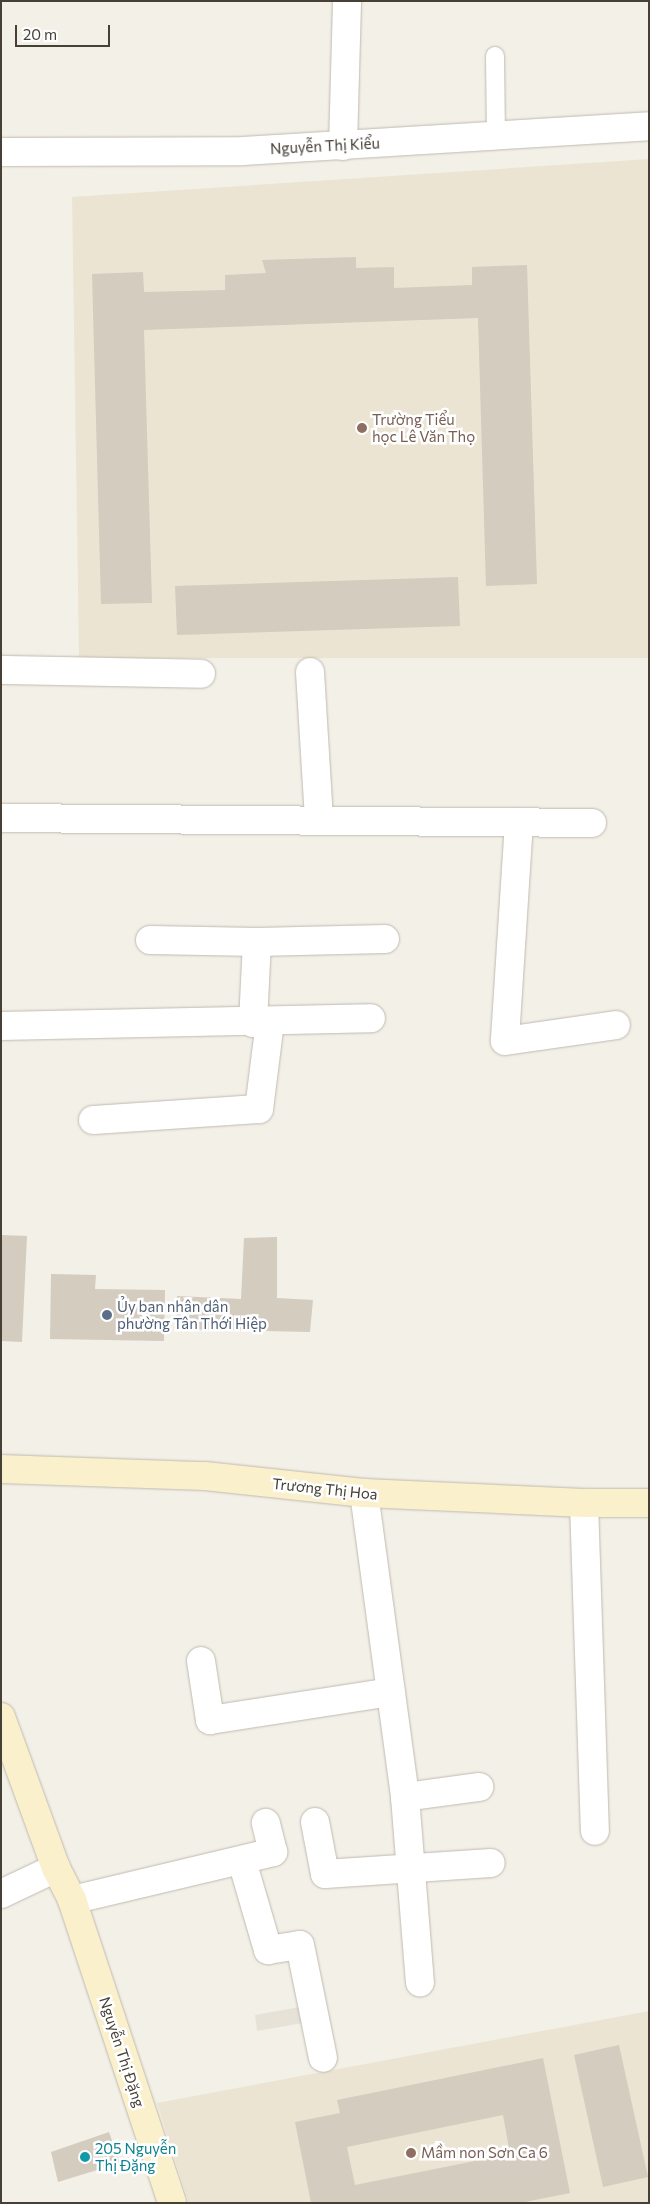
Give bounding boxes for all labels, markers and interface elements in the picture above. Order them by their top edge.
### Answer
scale bar [18,15,112,47]
text: 20 m [23,25,57,43]
street label: Nguyễn Thị Kiểu [270,134,380,158]
place label: Trường Tiểu học Lê Văn Thọ [372,410,475,445]
marker: Trường Tiểu học Lê Văn Thọ [356,422,368,434]
place label: Ủy ban nhân dân phường Tân Thới Hiệp [117,1297,267,1332]
marker: Ủy ban nhân dân phường Tân Thới Hiệp [101,1309,113,1321]
street label: Trương Thị Hoa [271,1475,379,1503]
street label: Nguyễn Thị Đặng [96,1994,148,2110]
place label: 205 Nguyễn Thị Đặng [95,2139,176,2174]
place label: Mầm non Sơn Ca 6 [421,2144,548,2162]
marker: Mầm non Sơn Ca 6 [405,2147,417,2159]
marker: 205 Nguyễn Thị Đặng [79,2151,91,2163]

